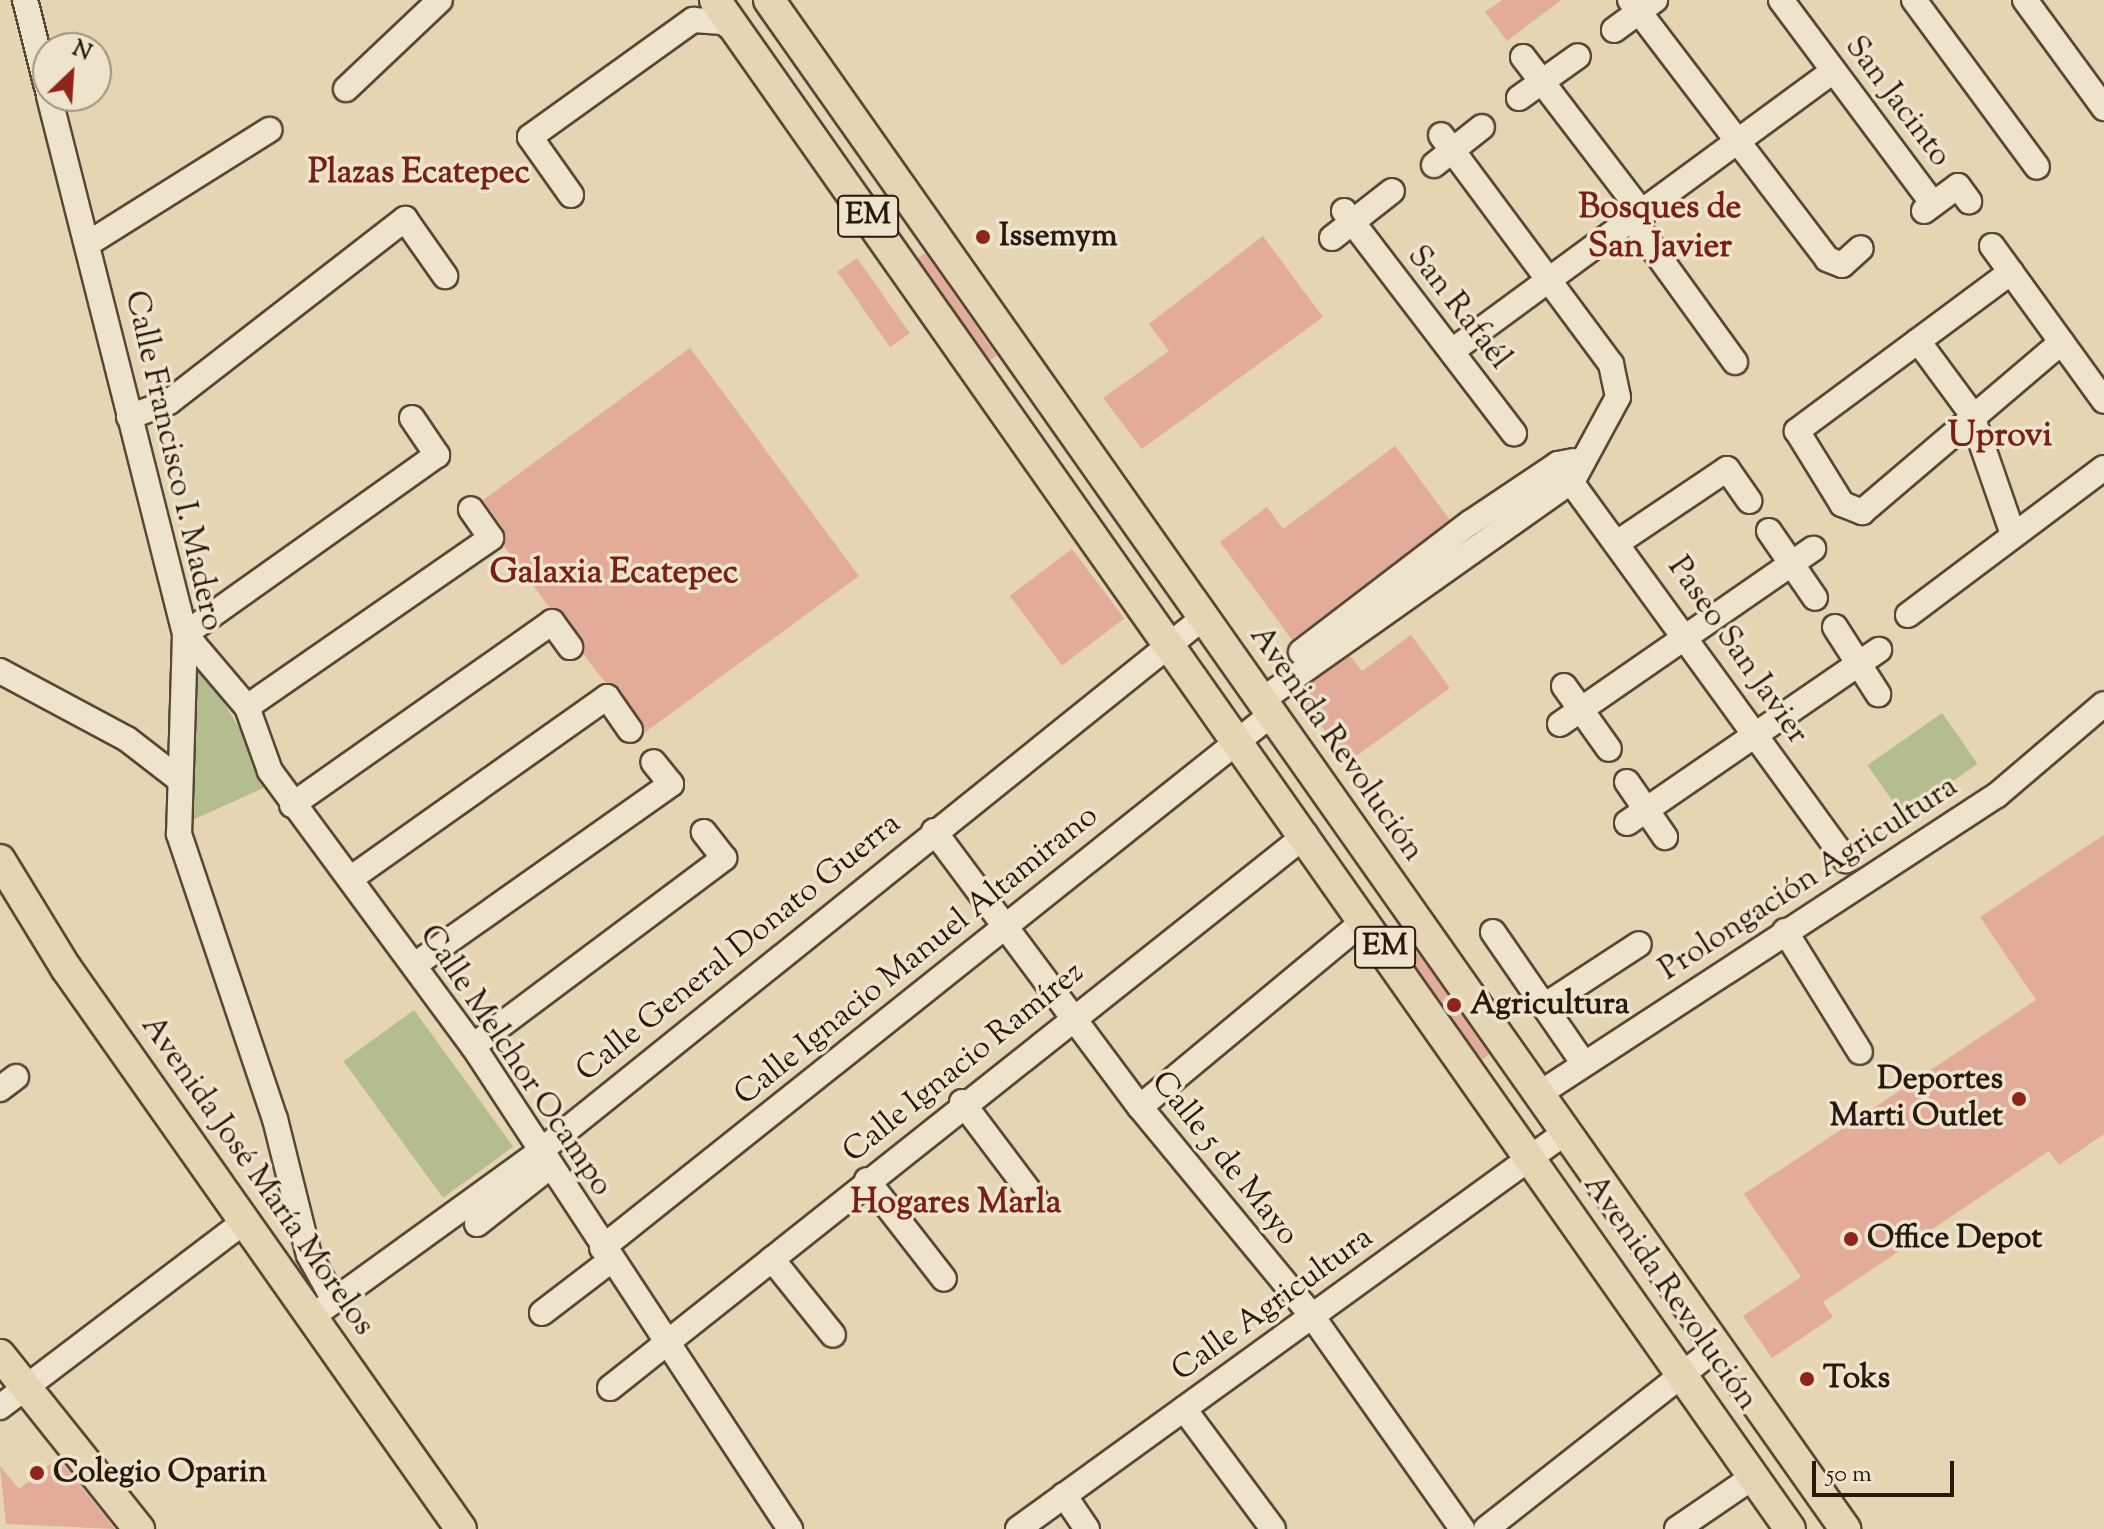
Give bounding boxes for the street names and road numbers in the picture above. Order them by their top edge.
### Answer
street label: San Jacinto [1835,29,1959,175]
road number: EM [836,190,900,242]
street label: San Rafaél [1398,239,1518,377]
street label: Calle Francisco I. Madero [115,287,231,635]
street label: Paseo San Javier [1658,550,1816,752]
street label: Avenida Revolución [1240,619,1432,869]
street label: Prolongación Agricultura [1653,768,1965,990]
street label: Calle Ignacio Manuel Altamirano [727,797,1107,1115]
street label: Calle General Donato Guerra [569,805,909,1091]
street label: Calle Melchor Ocampo [410,918,620,1204]
road number: EM [1353,921,1417,973]
street label: Calle Ignacio Ramírez [836,954,1092,1172]
street label: Avenida José María Morelos [132,1009,382,1343]
street label: Calle 5 de Mayo [1142,1064,1306,1254]
street label: Avenida Revolución [1574,1168,1766,1418]
street label: Calle Agricultura [1165,1219,1381,1391]

